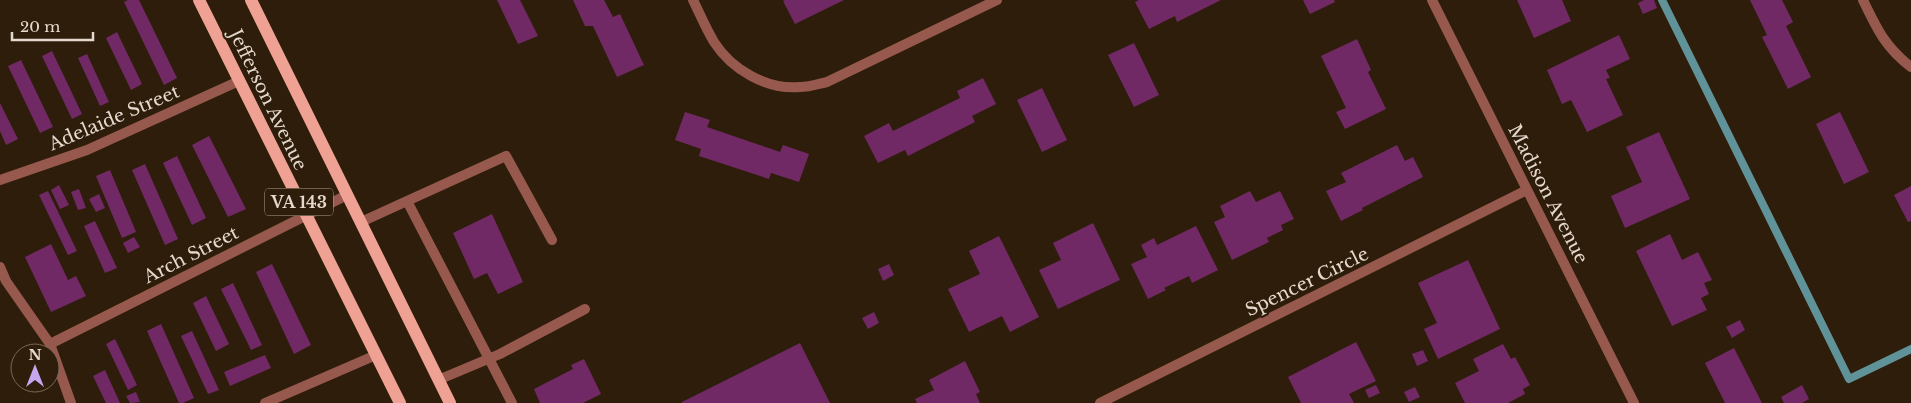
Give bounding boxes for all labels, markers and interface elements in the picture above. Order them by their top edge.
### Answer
scale bar [12,10,94,42]
text: 20 m [20,17,60,36]
street label: Jefferson Avenue [223,24,312,174]
street label: Adelaide Street [44,80,183,156]
street label: Madison Avenue [1503,121,1593,267]
road number: VA 143 [265,188,333,216]
street label: Arch Street [139,222,242,289]
street label: Spencer Circle [1242,243,1372,321]
north arrow [10,343,60,393]
text: N [28,346,42,364]

